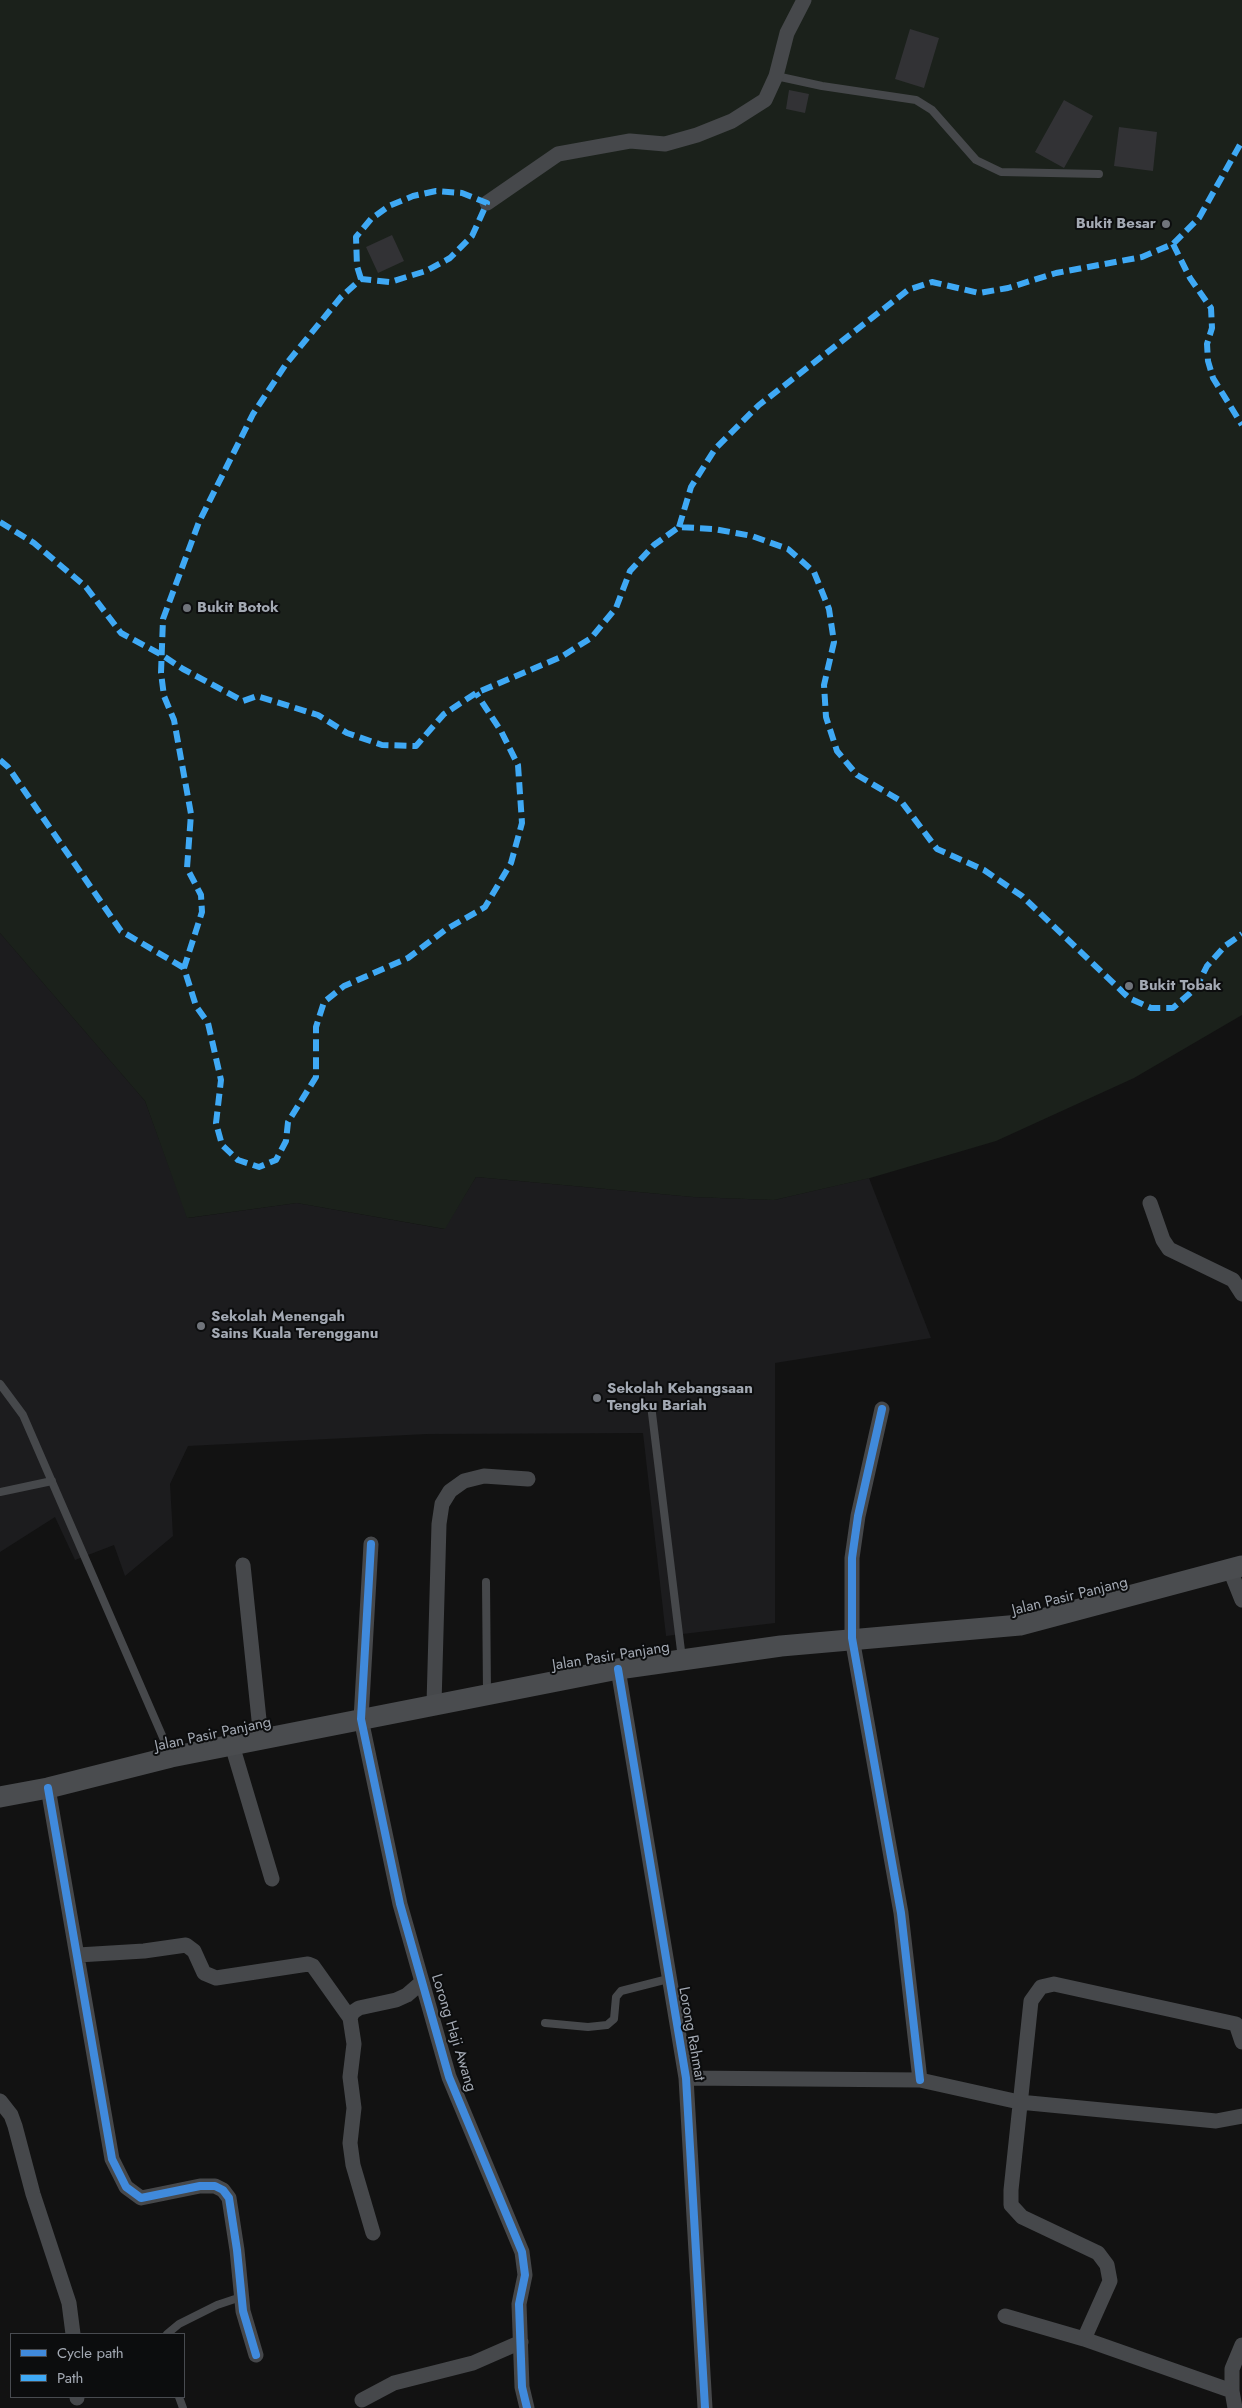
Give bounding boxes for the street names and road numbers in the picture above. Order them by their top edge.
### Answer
street label: Jalan Pasir Panjang [1010,1574,1130,1620]
street label: Jalan Pasir Panjang [551,1639,671,1675]
street label: Jalan Pasir Panjang [153,1714,273,1756]
street label: Lorong Haji Awang [427,1972,479,2094]
street label: Lorong Rahmat [674,1986,708,2082]

